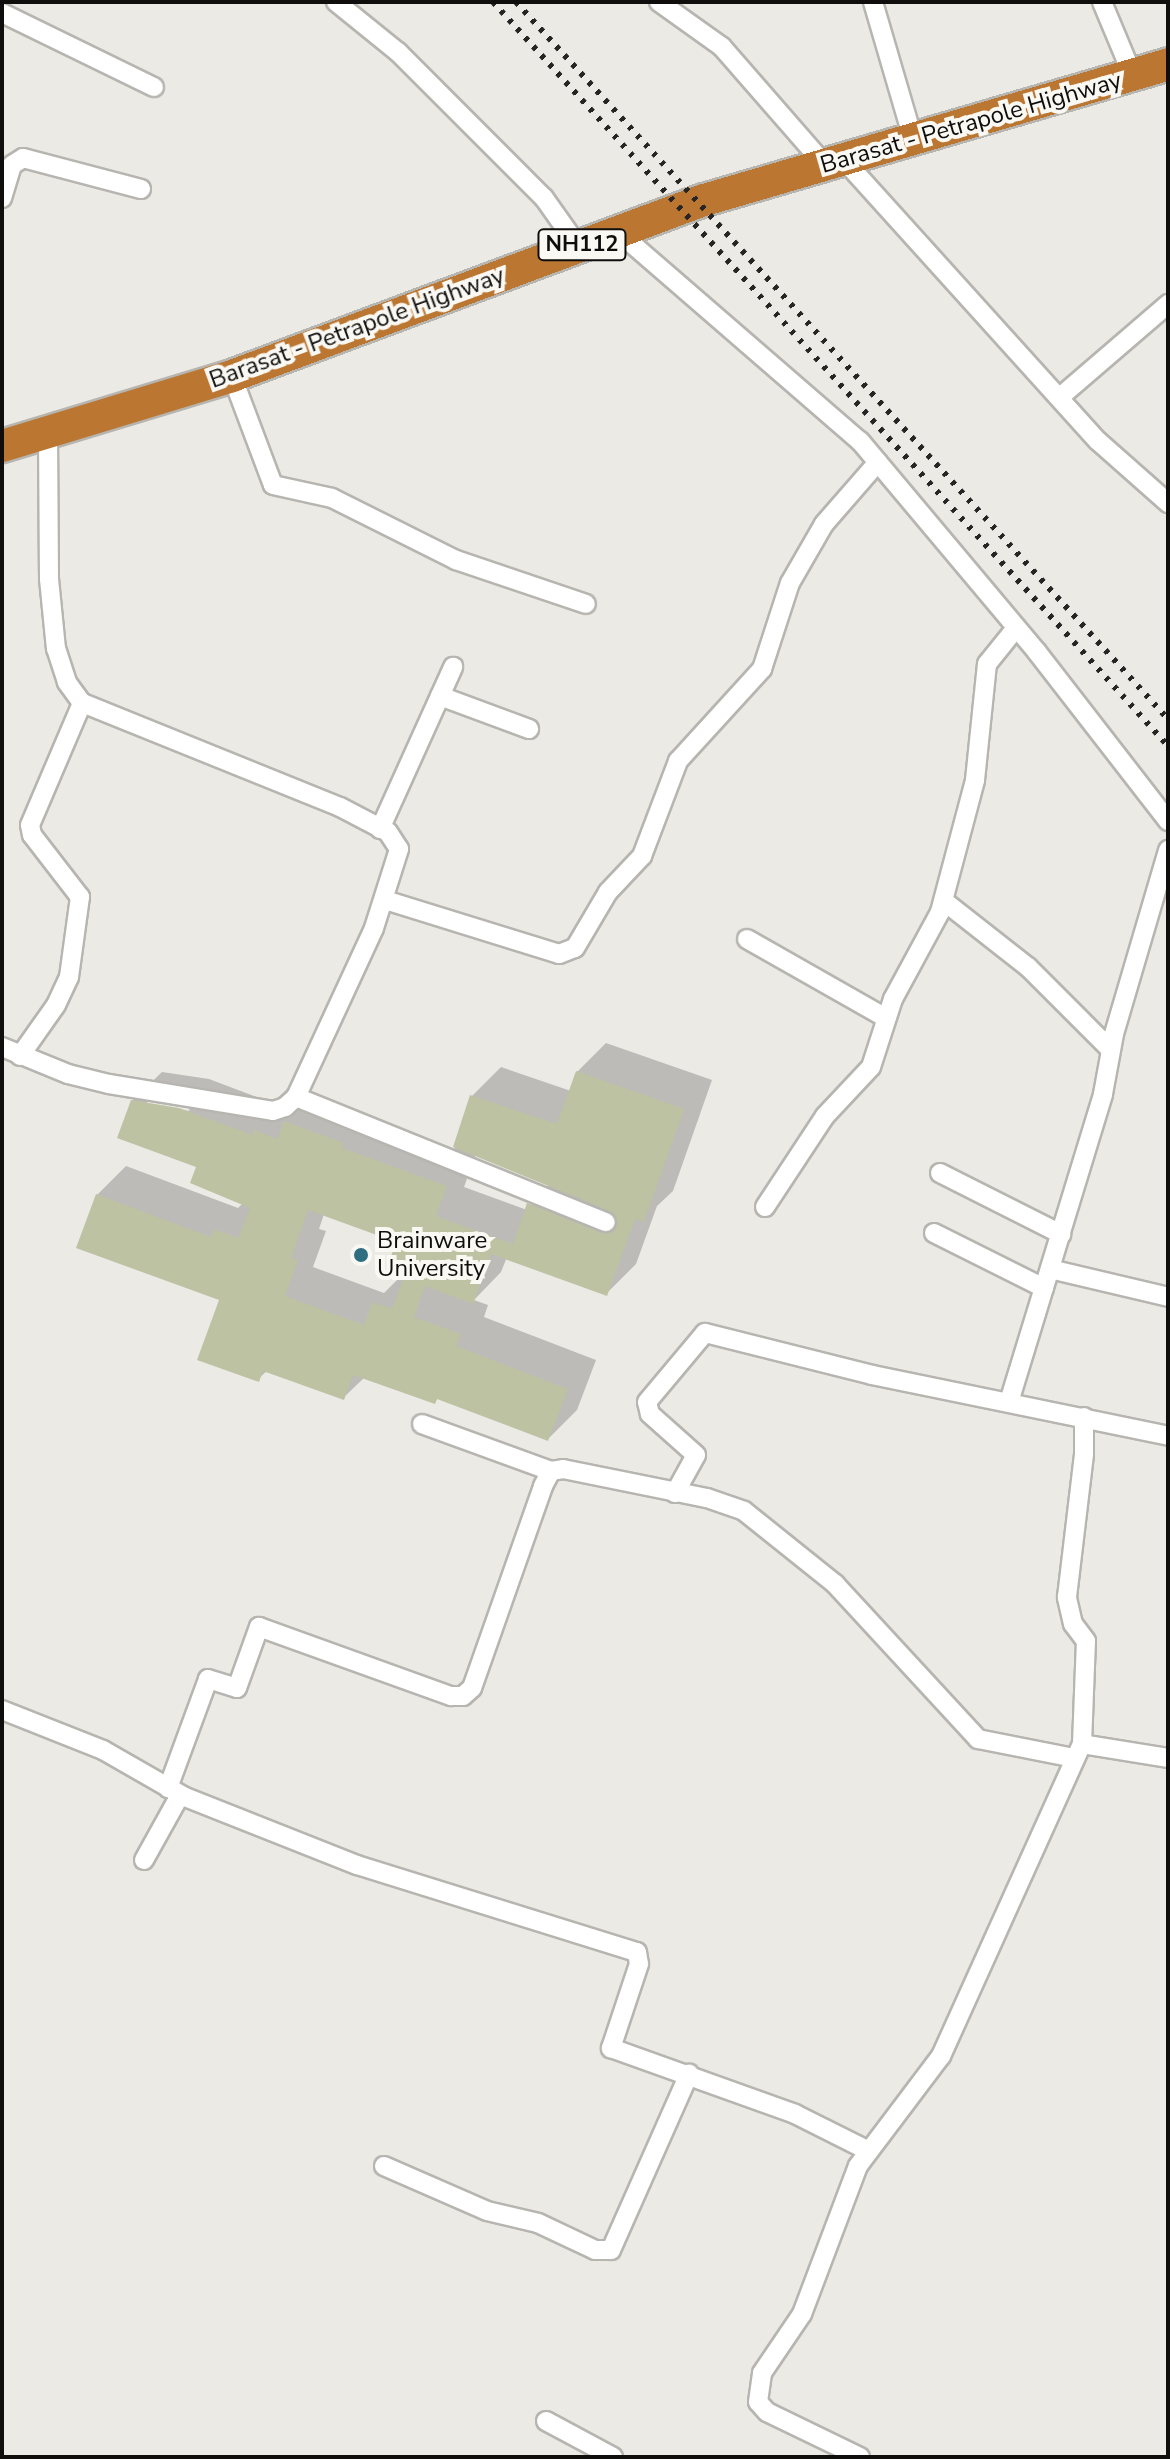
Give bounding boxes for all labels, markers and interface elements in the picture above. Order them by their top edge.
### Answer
street label: Barasat - Petrapole Highway [817,66,1125,180]
road number: NH112 [536,227,628,263]
street label: Barasat - Petrapole Highway [206,261,508,395]
place label: Brainware University [377,1227,487,1283]
marker: Brainware University [352,1246,370,1264]

